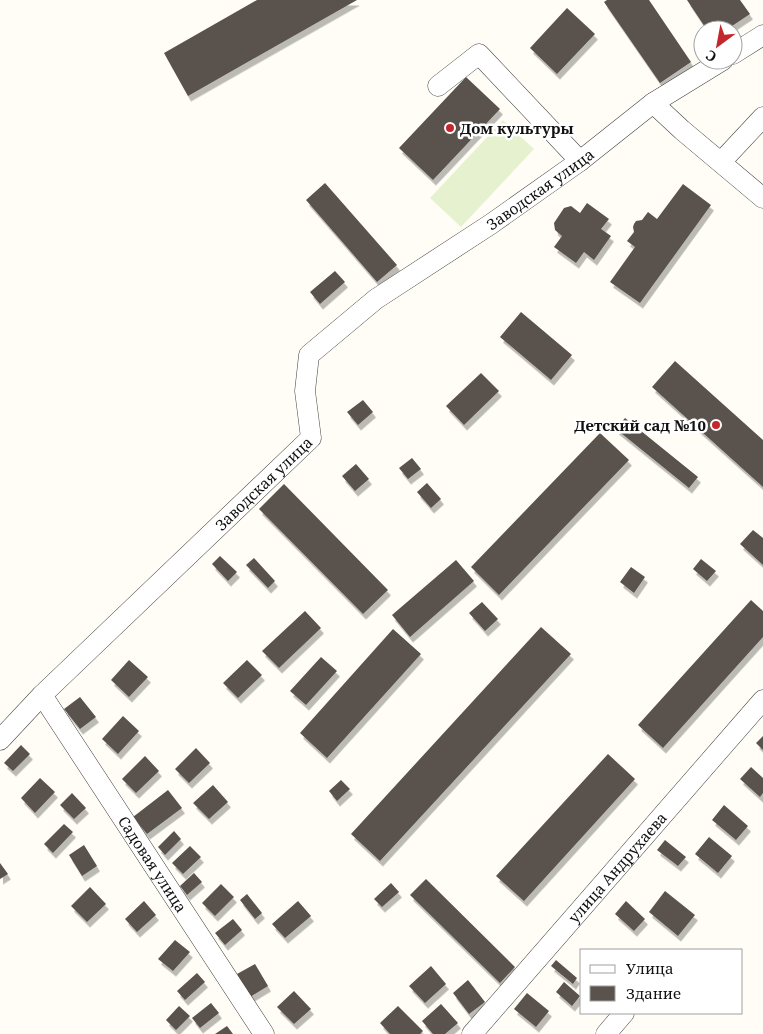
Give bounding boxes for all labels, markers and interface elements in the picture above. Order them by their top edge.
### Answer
north arrow [693,20,743,70]
text: С [702,46,720,67]
place label: Дом культуры [460,118,574,138]
marker: Дом культуры [444,122,456,134]
street label: Заводская улица [482,144,598,234]
place label: Детский сад №10 [574,415,706,435]
marker: Детский сад №10 [710,419,722,431]
street label: Заводская улица [211,432,317,535]
street label: улица Андрухаева [564,808,671,927]
street label: Садовая улица [114,812,192,916]
legend [580,949,743,1014]
text: Улица [626,958,674,978]
text: Здание [626,983,681,1003]

